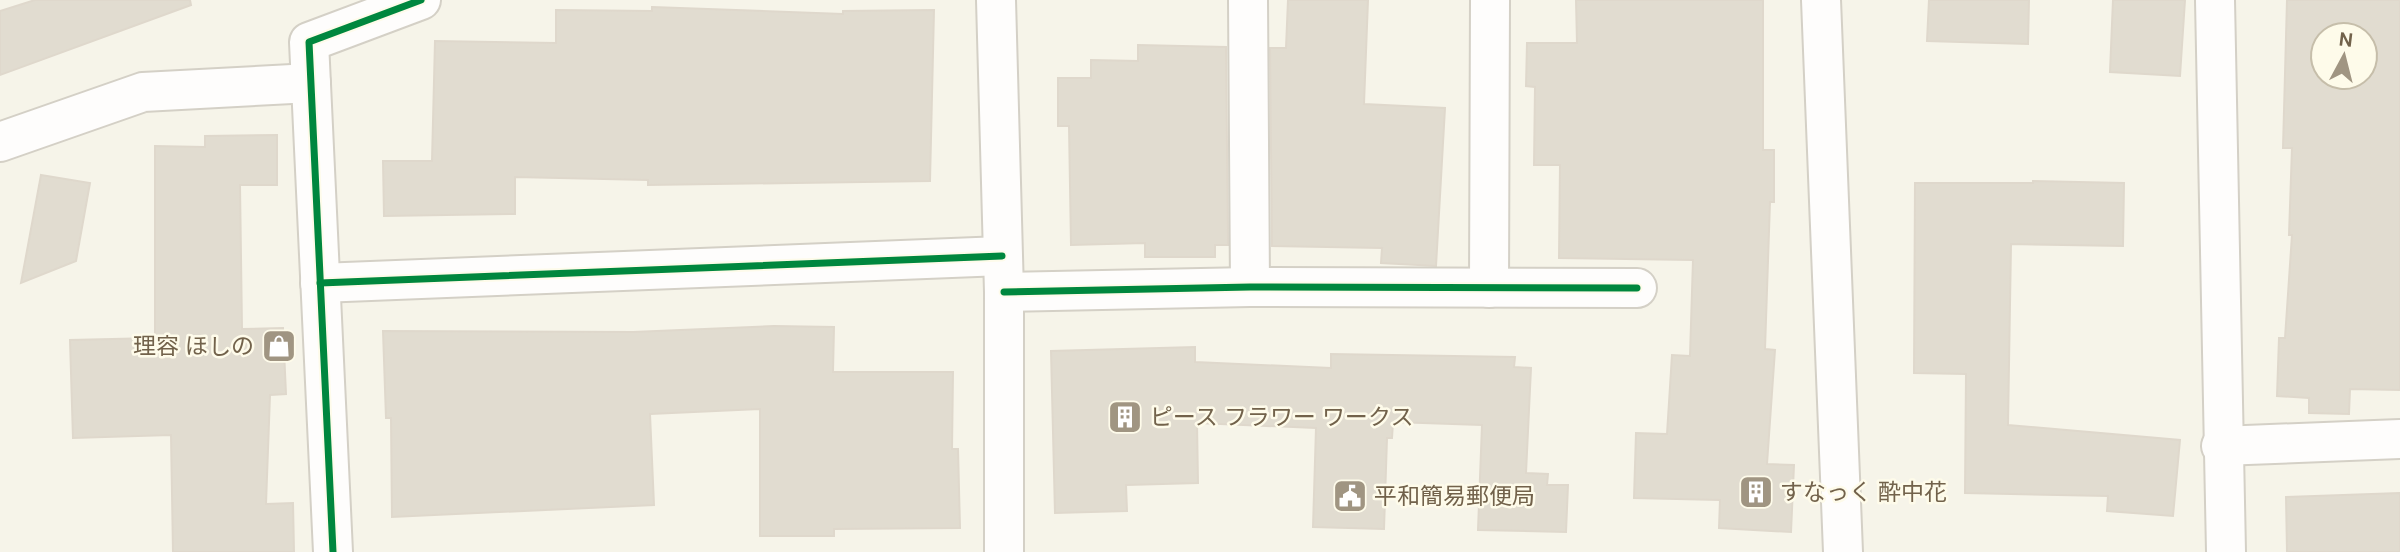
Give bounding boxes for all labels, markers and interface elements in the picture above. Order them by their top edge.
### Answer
north arrow [2309,21,2379,91]
text: N [2338,26,2354,53]
shop icon: 理容 ほしの [260,327,298,365]
place label: 理容 ほしの [133,331,254,361]
building icon: ピース フラワー ワークス [1106,398,1144,436]
place label: ピース フラワー ワークス [1150,402,1413,432]
building icon: すなっく 酔中花 [1737,473,1775,511]
public building icon: 平和簡易郵便局 [1331,477,1369,515]
place label: すなっく 酔中花 [1780,477,1947,507]
place label: 平和簡易郵便局 [1374,481,1535,511]

